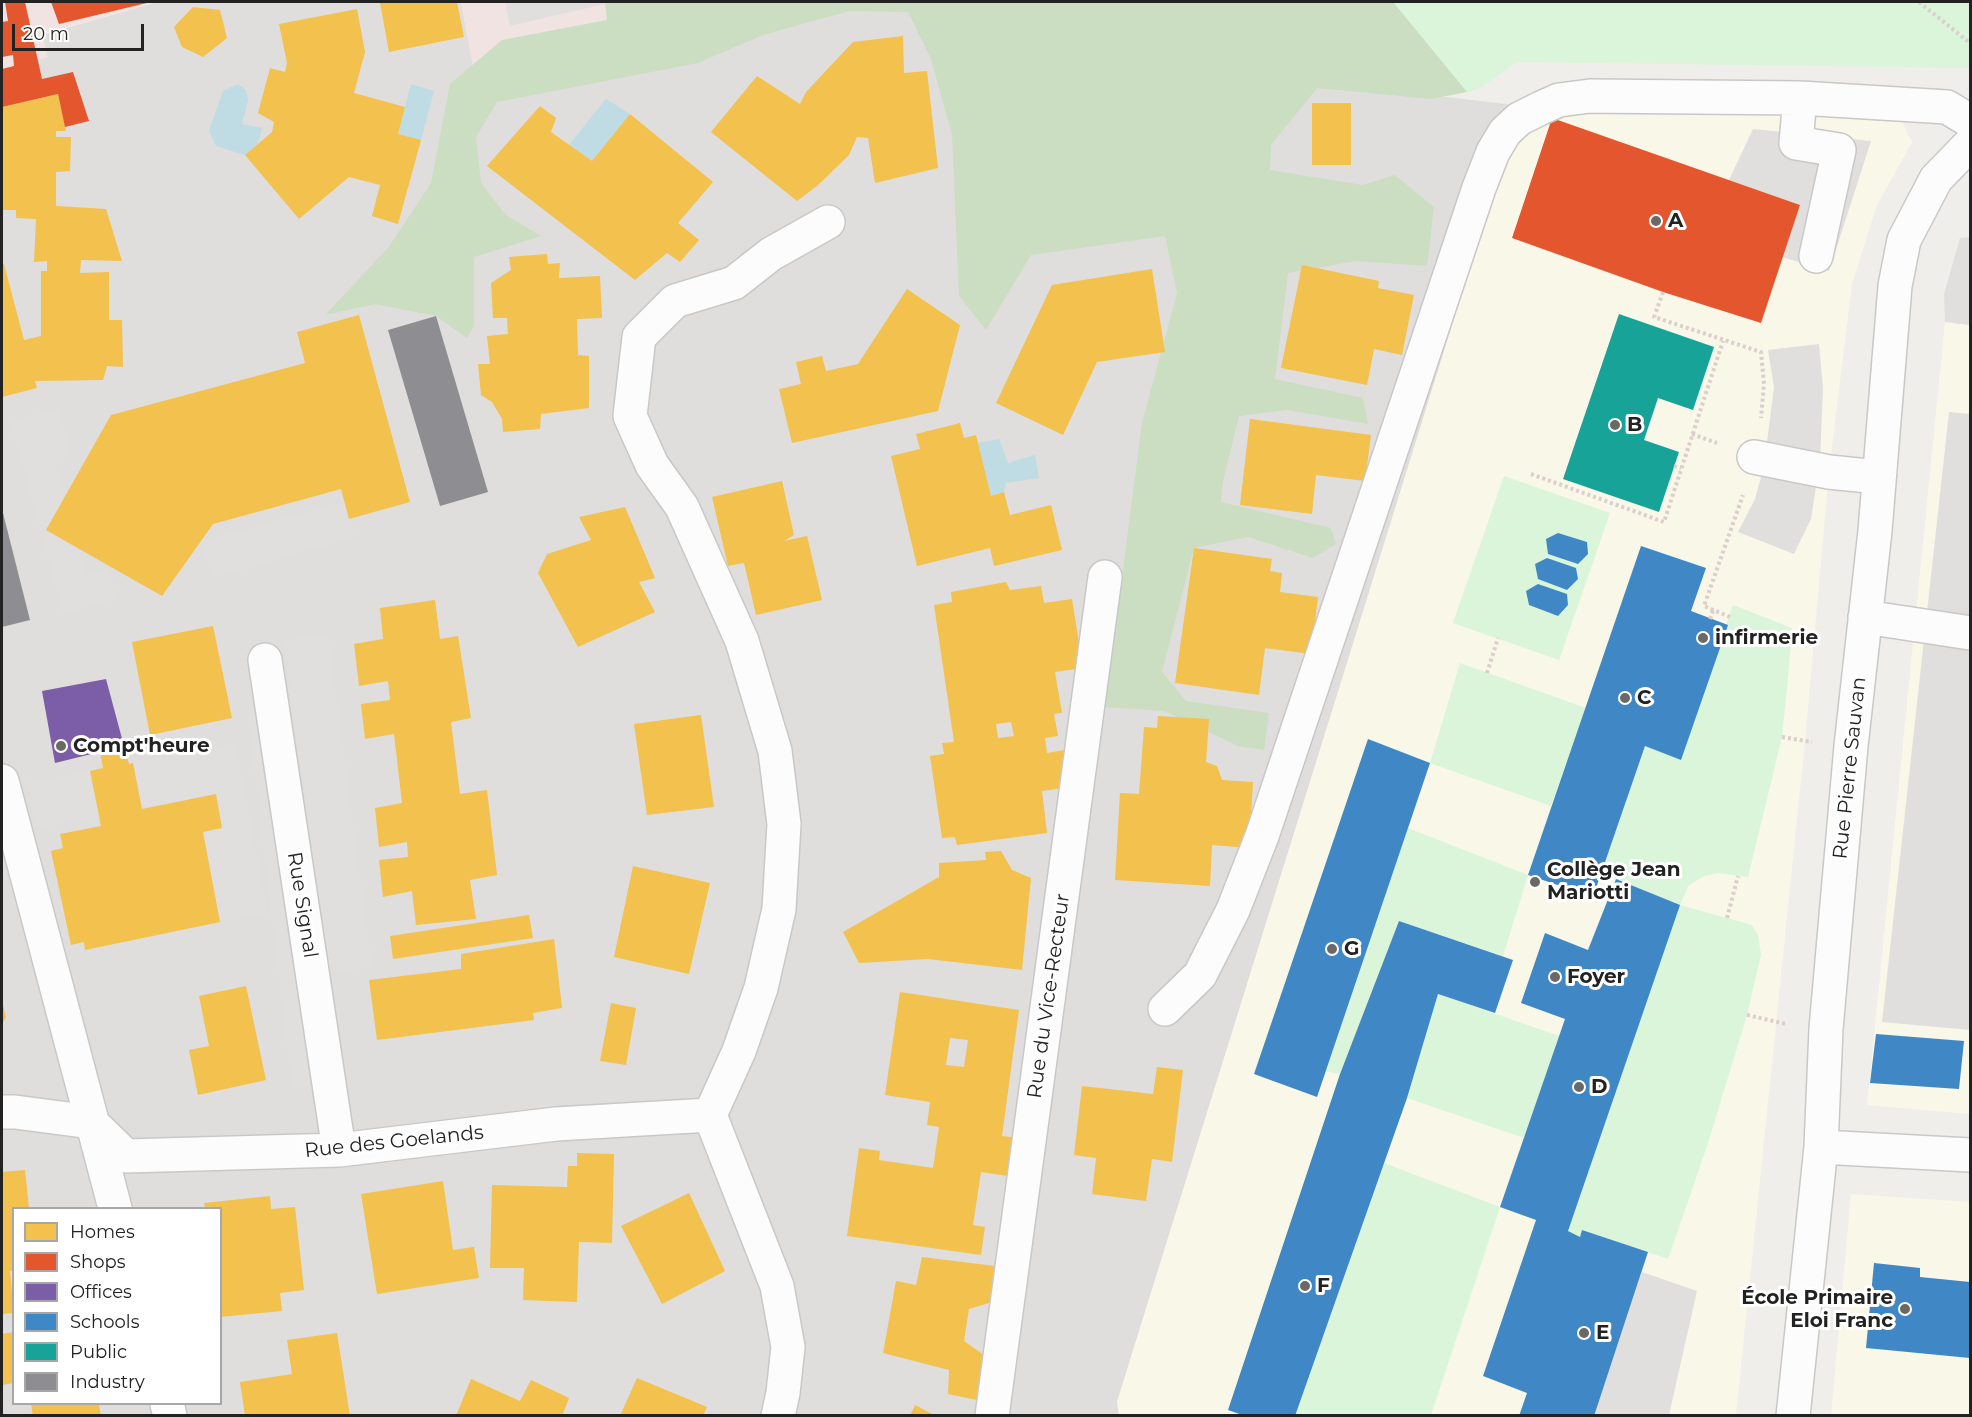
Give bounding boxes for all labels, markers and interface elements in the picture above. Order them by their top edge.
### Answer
scale bar [15,12,147,50]
text: 20 m [23,23,69,45]
place label: A [1668,209,1683,233]
marker: A [1649,214,1663,228]
place label: B [1627,413,1642,437]
marker: B [1608,418,1622,432]
place label: infirmerie [1715,626,1818,650]
marker: infirmerie [1696,631,1710,645]
street label: Rue Pierre Sauvan [1828,676,1872,860]
place label: C [1637,686,1651,710]
marker: C [1618,691,1632,705]
place label: Compt'heure [73,734,210,758]
marker: Compt'heure [54,739,68,753]
street label: Rue Signal [282,850,322,960]
place label: Collège Jean Mariotti [1547,858,1680,905]
marker: Collège Jean Mariotti [1528,875,1542,889]
street label: Rue du Vice-Recteur [1023,892,1075,1100]
place label: G [1344,937,1359,961]
marker: G [1325,942,1339,956]
place label: Foyer [1567,965,1625,989]
marker: Foyer [1548,970,1562,984]
place label: D [1591,1075,1608,1099]
marker: D [1572,1080,1586,1094]
street label: Rue des Goelands [303,1121,485,1163]
legend [12,1207,222,1405]
text: Homes [70,1221,135,1243]
text: Shops [70,1251,126,1273]
place label: F [1317,1274,1330,1298]
marker: F [1298,1279,1312,1293]
text: Offices [70,1281,132,1303]
place label: École Primaire Eloi Franc [1741,1286,1893,1333]
marker: École Primaire Eloi Franc [1898,1302,1912,1316]
text: Schools [70,1311,139,1333]
place label: E [1596,1321,1609,1345]
marker: E [1577,1326,1591,1340]
text: Public [70,1341,127,1363]
text: Industry [70,1371,145,1393]

